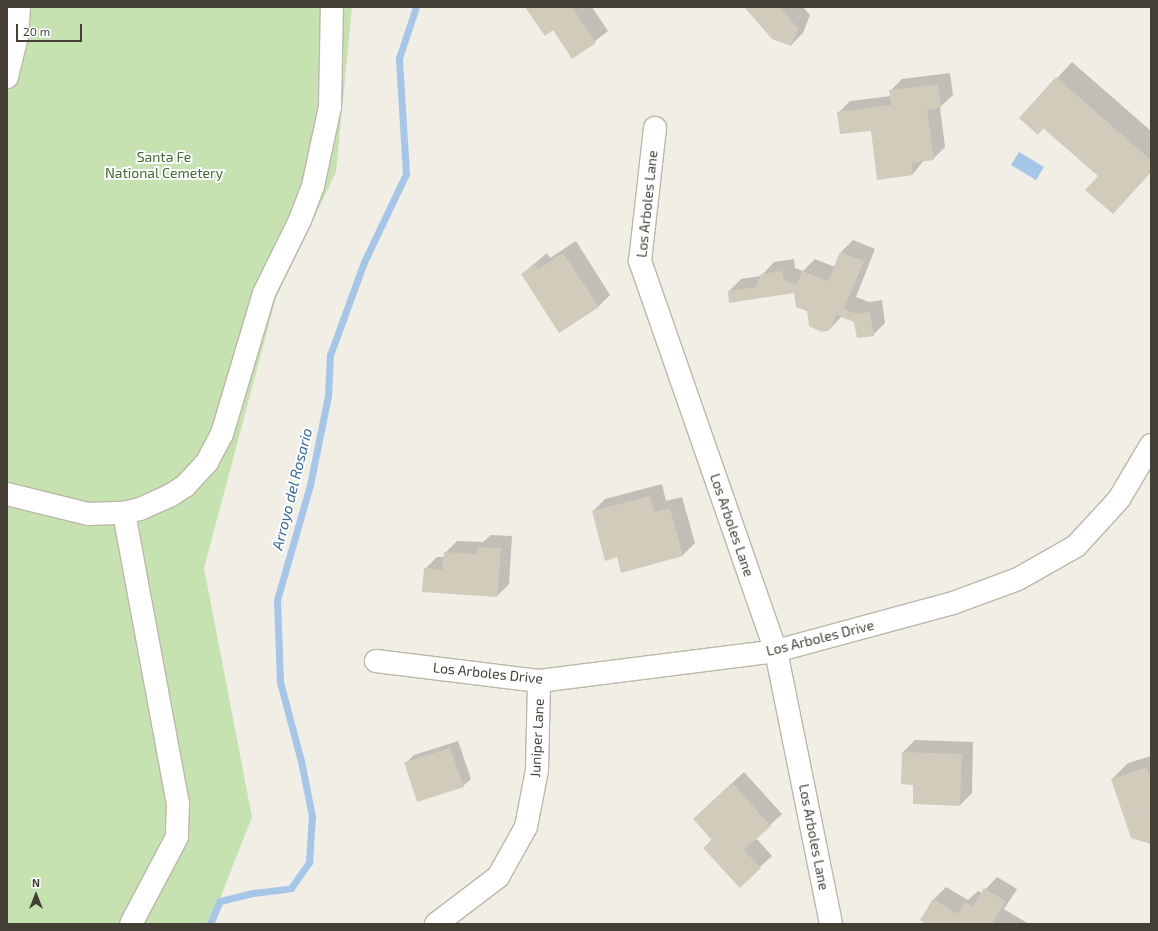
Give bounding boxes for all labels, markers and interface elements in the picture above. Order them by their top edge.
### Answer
scale bar [18,16,84,42]
text: 20 m [23,24,50,38]
park label: Santa Fe National Cemetery [105,149,223,182]
street label: Los Arboles Lane [633,149,661,259]
water label: Arroyo del Rosario [268,426,316,552]
street label: Los Arboles Lane [706,471,758,579]
street label: Los Arboles Drive [764,616,876,660]
street label: Los Arboles Drive [432,659,544,687]
street label: Juniper Lane [527,698,547,778]
street label: Los Arboles Lane [795,782,833,892]
north arrow [16,875,56,915]
text: N [32,876,40,889]

